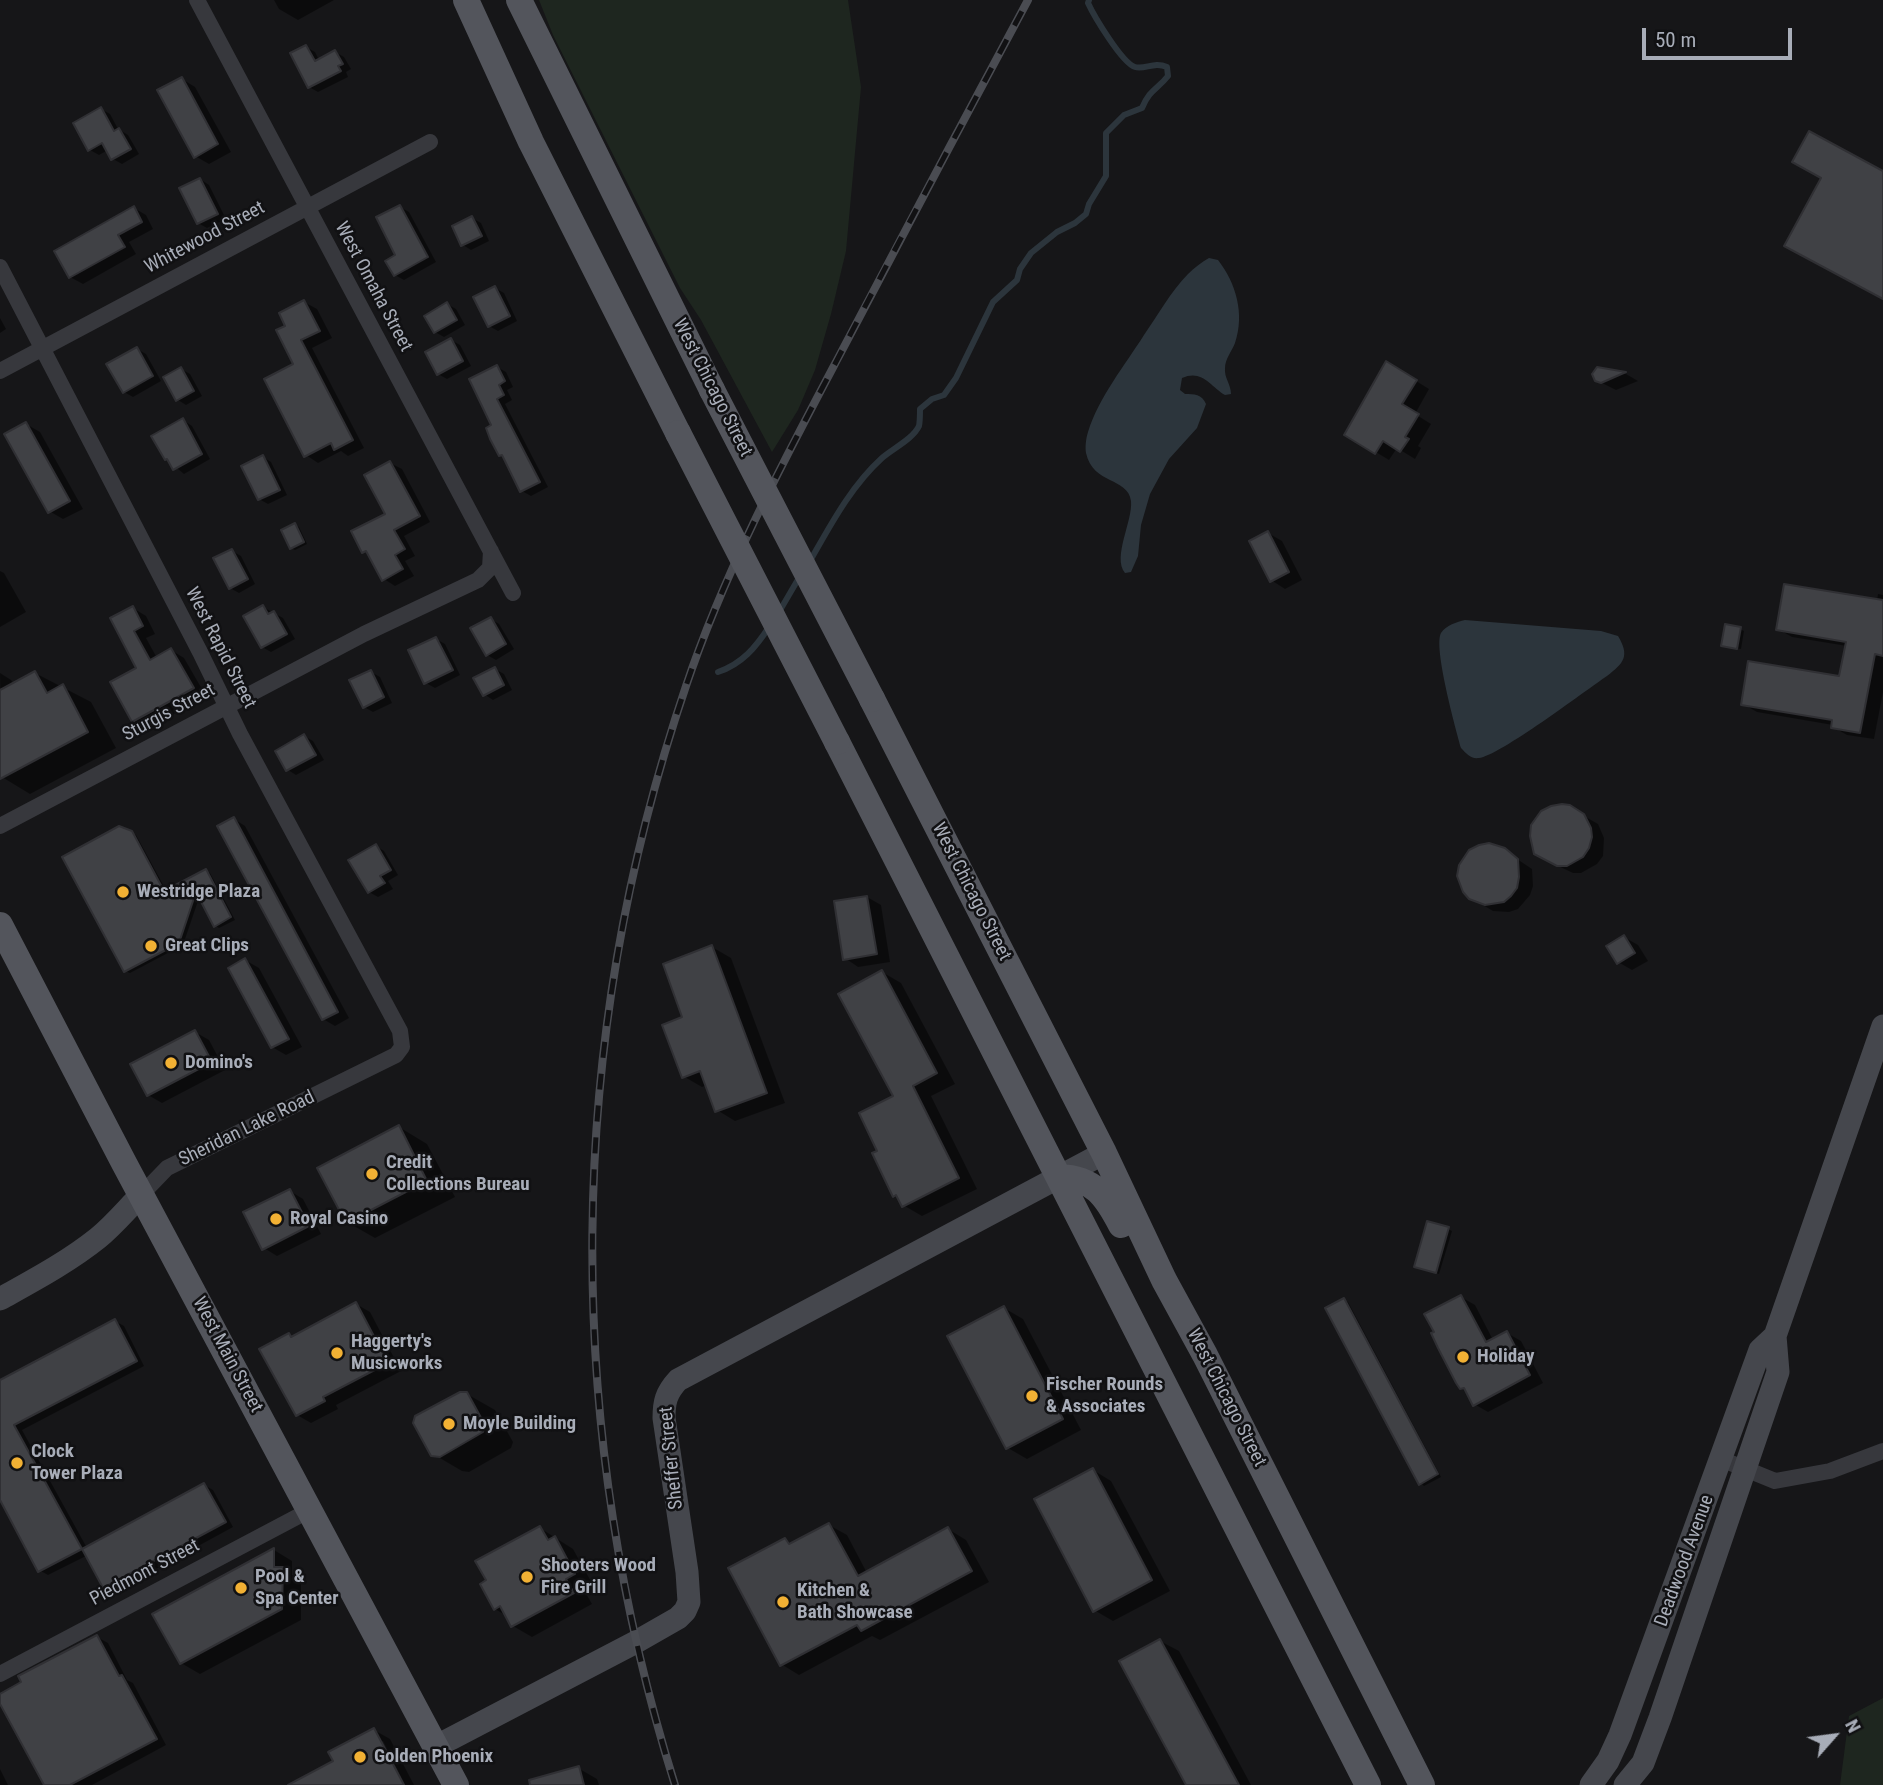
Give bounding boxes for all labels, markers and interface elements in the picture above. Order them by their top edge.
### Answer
scale bar [1645,14,1796,58]
text: 50 m [1655,28,1696,52]
street label: Whitewood Street [141,197,269,279]
street label: West Omaha Street [329,218,417,356]
street label: West Chicago Street [667,315,757,461]
street label: West Rapid Street [180,584,260,712]
street label: Sturgis Street [119,679,219,747]
street label: West Chicago Street [926,819,1016,965]
place label: Westridge Plaza [137,881,260,903]
marker: Westridge Plaza [115,884,131,900]
place label: Great Clips [165,935,249,957]
marker: Great Clips [143,938,159,954]
place label: Domino's [185,1052,253,1074]
marker: Domino's [163,1055,179,1071]
street label: Sheridan Lake Road [175,1086,319,1172]
place label: Credit Collections Bureau [386,1152,530,1196]
marker: Credit Collections Bureau [364,1166,380,1182]
place label: Royal Casino [290,1208,388,1230]
marker: Royal Casino [268,1211,284,1227]
street label: West Main Street [187,1293,267,1417]
street label: West Chicago Street [1181,1325,1271,1471]
place label: Haggerty's Musicworks [351,1331,442,1375]
marker: Haggerty's Musicworks [329,1345,345,1361]
place label: Holiday [1477,1346,1534,1368]
marker: Holiday [1455,1349,1471,1365]
place label: Fischer Rounds & Associates [1046,1374,1163,1418]
marker: Fischer Rounds & Associates [1024,1388,1040,1404]
street label: Sheffer Street [655,1405,689,1511]
place label: Moyle Building [463,1413,576,1435]
marker: Moyle Building [441,1416,457,1432]
place label: Clock Tower Plaza [31,1441,123,1485]
marker: Clock Tower Plaza [9,1455,25,1471]
street label: Deadwood Avenue [1651,1492,1719,1630]
street label: Piedmont Street [86,1535,204,1611]
place label: Shooters Wood Fire Grill [541,1555,656,1599]
place label: Pool & Spa Center [255,1566,338,1610]
marker: Shooters Wood Fire Grill [519,1569,535,1585]
marker: Pool & Spa Center [233,1580,249,1596]
place label: Kitchen & Bath Showcase [797,1580,913,1624]
marker: Kitchen & Bath Showcase [775,1594,791,1610]
north arrow [1799,1701,1869,1771]
text: N [1840,1715,1866,1736]
place label: Golden Phoenix [374,1746,493,1768]
marker: Golden Phoenix [352,1749,368,1765]

